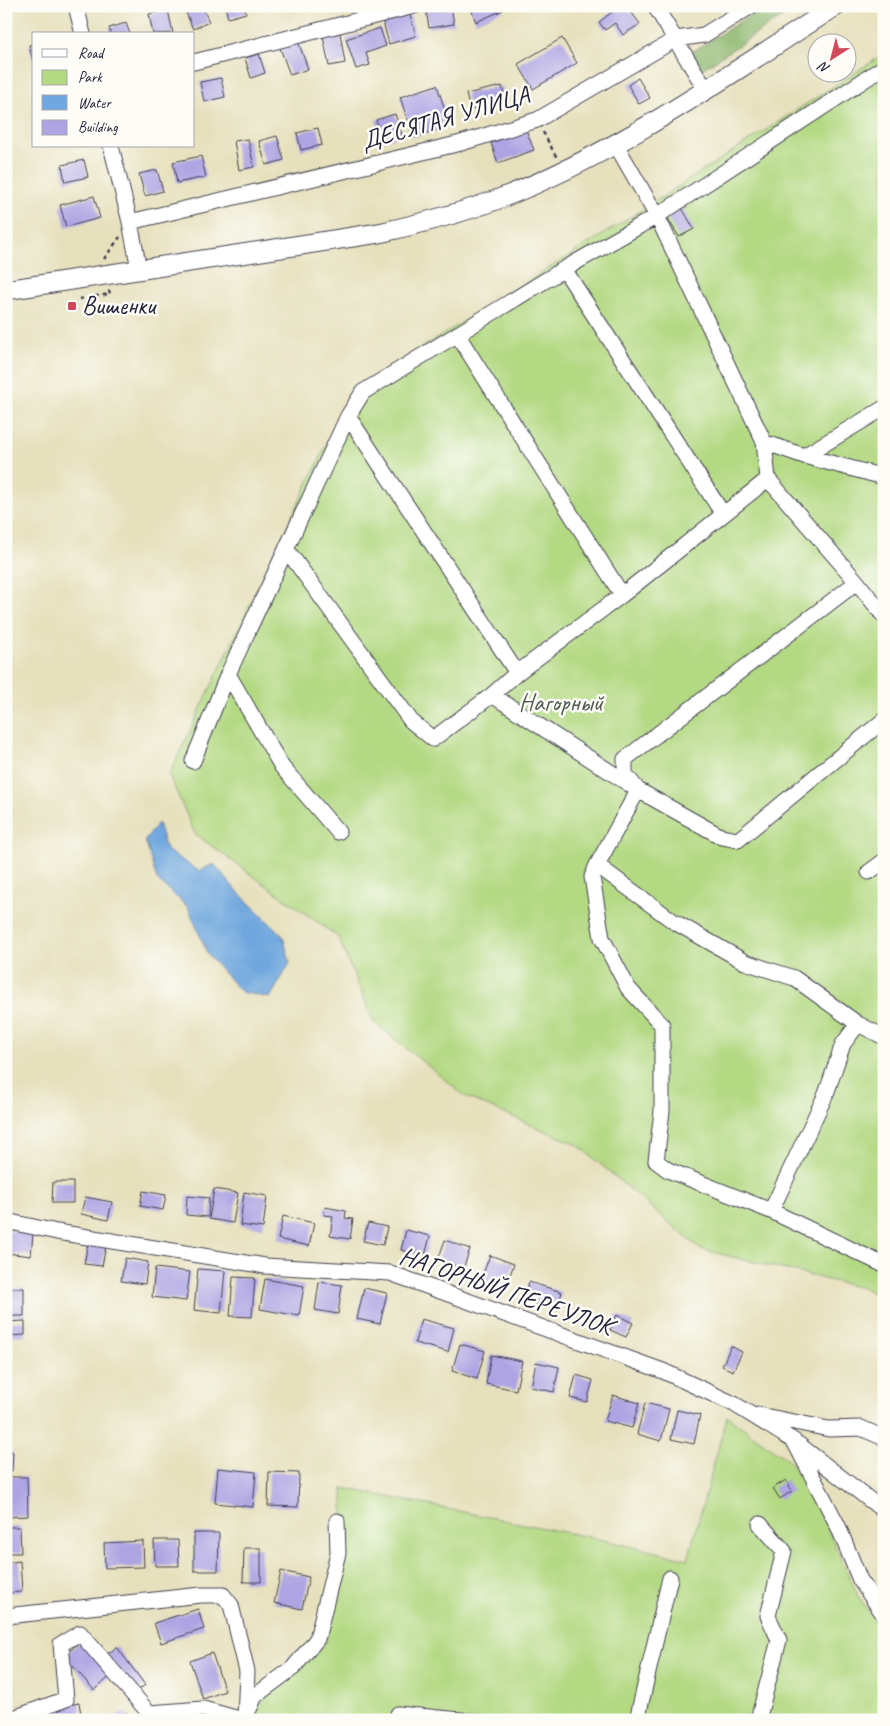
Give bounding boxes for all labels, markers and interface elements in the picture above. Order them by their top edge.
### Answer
legend [32,32,195,148]
north arrow [808,32,858,82]
text: Road [78,44,105,63]
text: N [814,57,833,78]
text: Park [78,68,103,87]
street label: ДЕСЯТАЯ УЛИЦА [357,78,534,157]
text: Water [78,94,112,113]
text: Building [78,118,118,137]
place label: Вишенки [82,290,157,322]
marker: Вишенки [66,300,78,312]
park label: Нагорный [519,687,605,719]
street label: НАГОРНЫЙ ПЕРЕУЛОК [395,1240,621,1344]

